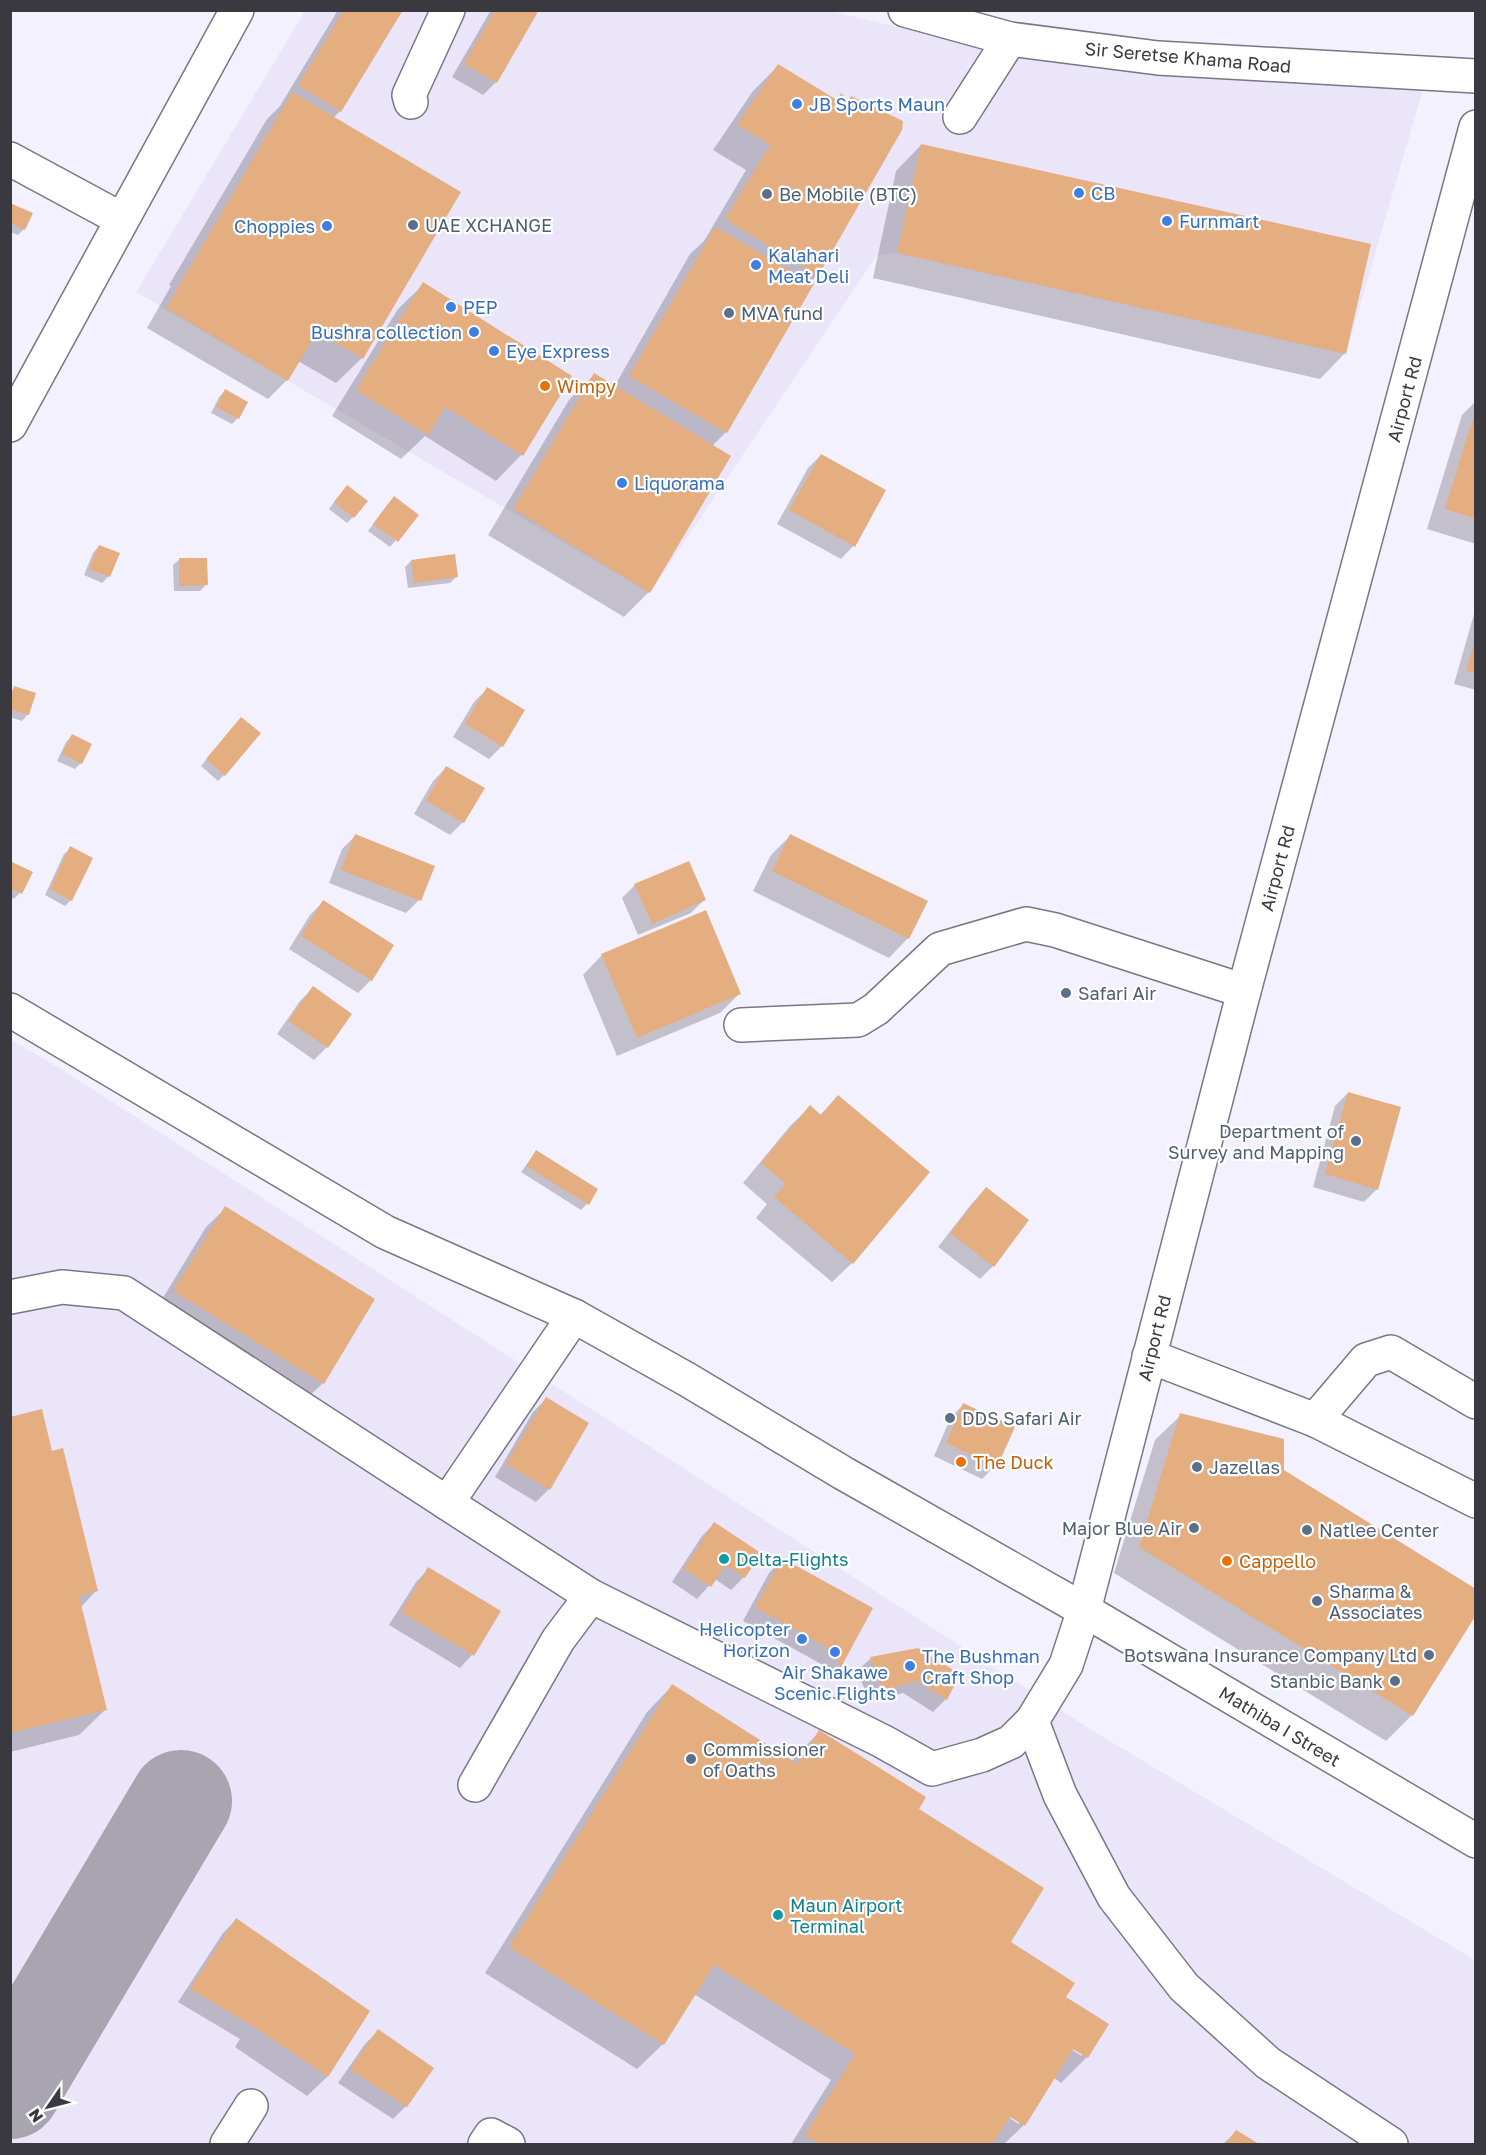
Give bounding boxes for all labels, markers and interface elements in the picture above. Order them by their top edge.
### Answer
street label: Sir Seretse Khama Road [1084,37,1292,77]
place label: JB Sports Maun [809,93,945,115]
marker: JB Sports Maun [790,97,804,111]
place label: CB [1091,182,1115,204]
place label: Be Mobile (BTC) [779,183,917,205]
marker: CB [1072,186,1086,200]
marker: Be Mobile (BTC) [760,187,774,201]
place label: Furnmart [1179,210,1259,232]
place label: UAE XCHANGE [425,214,552,236]
marker: Furnmart [1160,214,1174,228]
place label: Choppies [234,215,315,237]
marker: UAE XCHANGE [406,218,420,232]
marker: Choppies [320,219,334,233]
place label: Kalahari Meat Deli [768,244,849,287]
marker: Kalahari Meat Deli [749,258,763,272]
place label: PEP [463,296,498,318]
marker: PEP [444,300,458,314]
place label: MVA fund [741,302,823,324]
marker: MVA fund [722,306,736,320]
place label: Bushra collection [311,321,462,343]
marker: Bushra collection [467,325,481,339]
place label: Eye Express [506,340,610,362]
marker: Eye Express [487,344,501,358]
street label: Airport Rd [1382,354,1426,444]
place label: Wimpy [557,375,616,397]
marker: Wimpy [538,379,552,393]
place label: Liquorama [634,472,725,494]
marker: Liquorama [615,476,629,490]
street label: Airport Rd [1255,823,1299,913]
place label: Safari Air [1078,982,1156,1004]
marker: Safari Air [1059,986,1073,1000]
place label: Department of Survey and Mapping [1168,1120,1344,1163]
marker: Department of Survey and Mapping [1349,1134,1363,1148]
street label: Airport Rd [1133,1293,1175,1383]
place label: DDS Safari Air [962,1407,1082,1429]
marker: DDS Safari Air [943,1411,957,1425]
place label: The Duck [973,1451,1054,1473]
marker: The Duck [954,1455,968,1469]
place label: Jazellas [1209,1456,1280,1478]
marker: Jazellas [1190,1460,1204,1474]
place label: Major Blue Air [1062,1517,1182,1539]
place label: Natlee Center [1319,1519,1439,1541]
marker: Major Blue Air [1187,1521,1201,1535]
marker: Natlee Center [1300,1523,1314,1537]
place label: Delta-Flights [736,1548,849,1570]
place label: Cappello [1239,1550,1316,1572]
marker: Delta-Flights [717,1552,731,1566]
marker: Cappello [1220,1554,1234,1568]
place label: Sharma & Associates [1329,1580,1423,1623]
marker: Sharma & Associates [1310,1594,1324,1608]
place label: Helicopter Horizon [699,1618,790,1661]
marker: Helicopter Horizon [795,1632,809,1646]
place label: Botswana Insurance Company Ltd [1124,1644,1417,1666]
marker: Air Shakawe Scenic Flights [828,1645,842,1659]
place label: The Bushman Craft Shop [922,1645,1040,1688]
marker: Botswana Insurance Company Ltd [1422,1648,1436,1662]
marker: The Bushman Craft Shop [903,1659,917,1673]
place label: Air Shakawe Scenic Flights [774,1661,896,1704]
place label: Stanbic Bank [1270,1670,1383,1692]
marker: Stanbic Bank [1388,1674,1402,1688]
street label: Mathiba I Street [1215,1681,1345,1771]
place label: Commissioner of Oaths [703,1738,826,1781]
marker: Commissioner of Oaths [684,1752,698,1766]
place label: Maun Airport Terminal [790,1894,902,1937]
marker: Maun Airport Terminal [771,1908,785,1922]
north arrow [18,2077,78,2137]
text: N [24,2105,47,2126]

